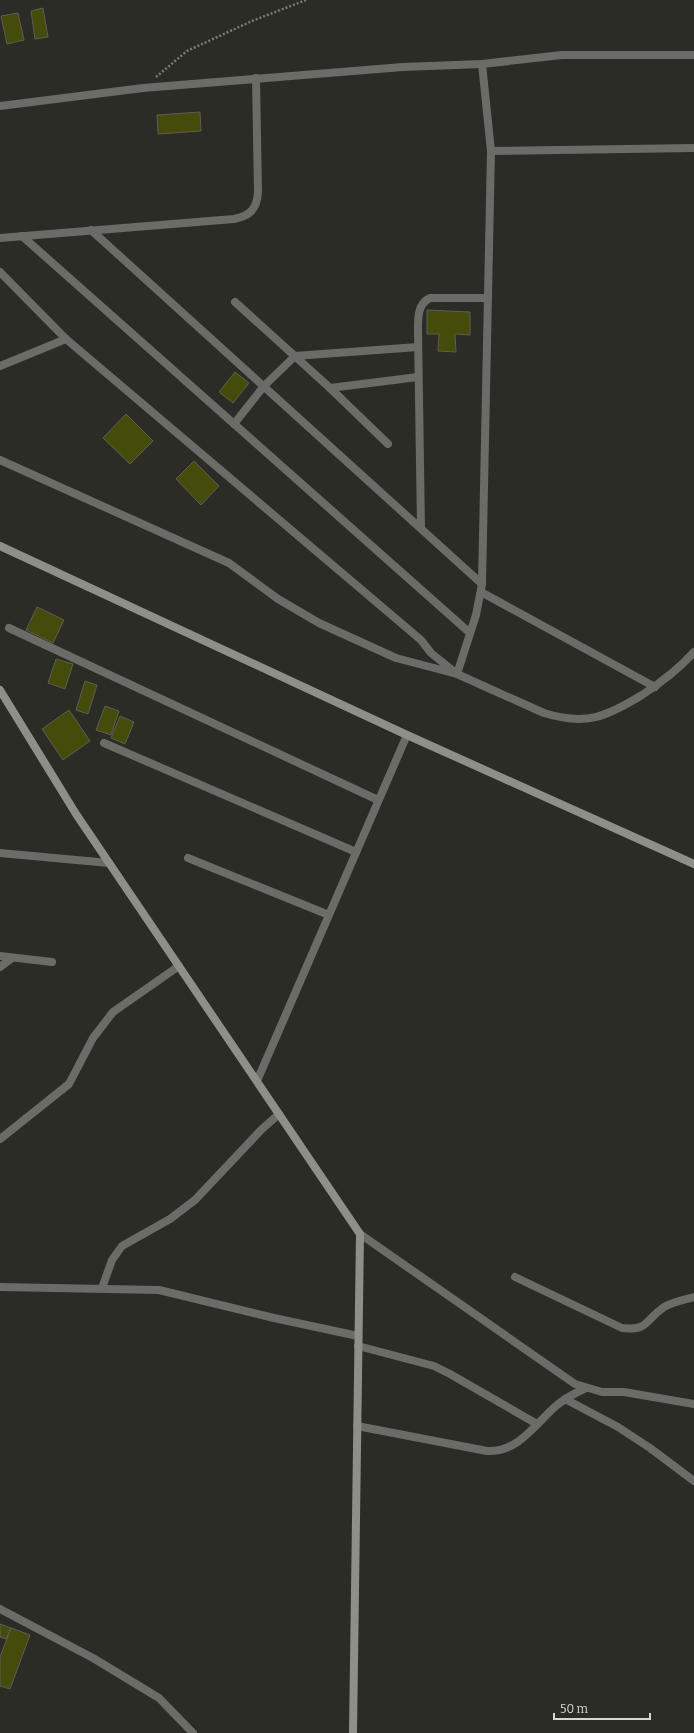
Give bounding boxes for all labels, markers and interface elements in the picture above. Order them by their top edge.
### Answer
scale bar [554,1695,650,1721]
text: 50 m [560,1702,589,1716]

